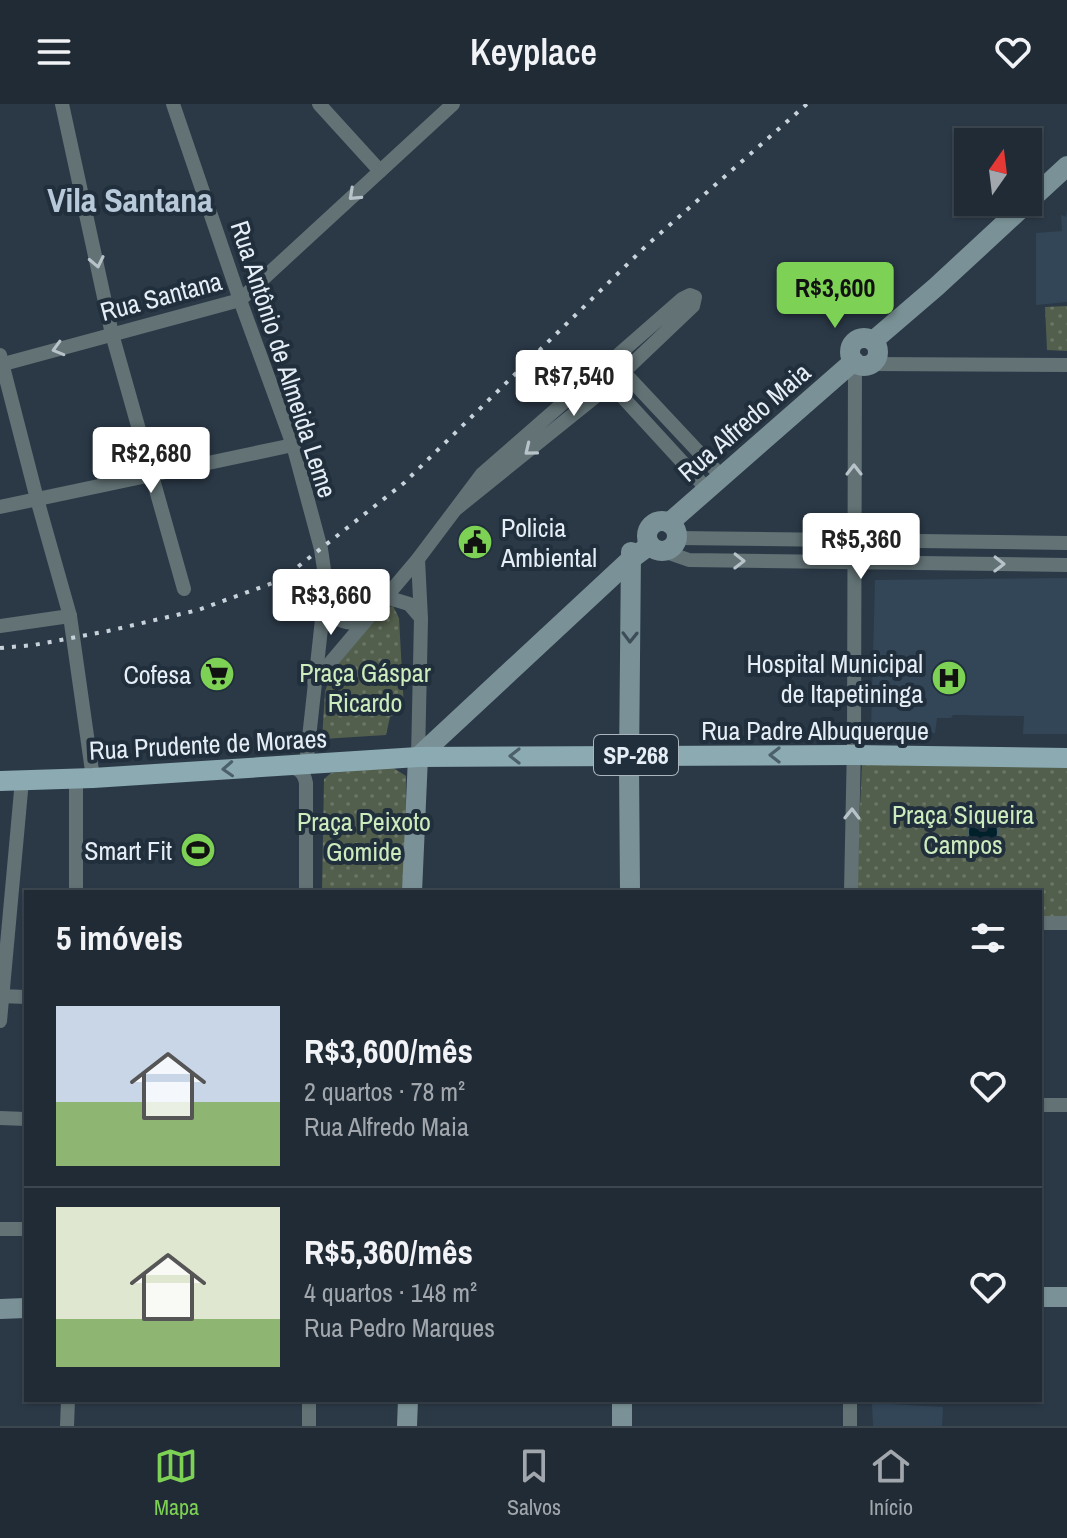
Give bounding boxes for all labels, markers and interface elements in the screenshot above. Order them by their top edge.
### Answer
text: Keyplace [470,28,597,76]
icon: menu [32,30,76,74]
icon: heart [991,30,1035,74]
north arrow [954,128,1042,216]
map controls [954,128,1042,216]
district label: Vila Santana [47,177,213,223]
one-way arrow [349,185,364,199]
street label: Rua Antônio de Almeida Leme [223,216,345,502]
one-way arrow [88,255,105,269]
pin: R$3,600 [761,262,909,330]
street label: Rua Santana [96,263,226,329]
text: R$3,600 [795,270,875,305]
one-way arrow [51,340,65,356]
pin: R$7,540 [500,350,648,418]
street label: Rua Alfredo Maia [670,355,818,489]
text: R$7,540 [534,358,614,393]
pin: R$2,680 [77,427,225,495]
text: R$2,680 [111,435,191,470]
one-way arrow [525,440,539,455]
one-way arrow [845,463,863,476]
place label: Policia Ambiental [500,510,597,575]
pin: R$5,360 [787,513,935,581]
text: R$5,360 [821,521,901,556]
public building icon: Policia Ambiental [456,523,494,561]
one-way arrow [733,552,746,569]
one-way arrow [993,555,1006,573]
pin: R$3,660 [257,569,405,637]
text: R$3,660 [291,577,371,612]
one-way arrow [622,631,639,644]
place label: Hospital Municipal de Itapetininga [746,646,923,711]
supermarket icon: Cofesa [198,655,236,693]
park label: Praça Gáspar Ricardo [299,655,431,720]
place label: Cofesa [123,657,191,692]
hospital icon: Hospital Municipal de Itapetininga [930,659,968,697]
street label: Rua Padre Albuquerque [701,713,929,748]
street label: Rua Prudente de Moraes [88,720,328,768]
road number: SP-268 [594,735,678,775]
one-way arrow [768,746,781,764]
one-way arrow [508,747,521,765]
one-way arrow [221,761,234,778]
park label: Praça Siqueira Campos [892,797,1034,862]
park label: Praça Peixoto Gomide [297,804,431,869]
one-way arrow [844,807,861,820]
sports icon: Smart Fit [179,831,217,869]
place label: Smart Fit [84,833,172,868]
text: 5 imóveis [56,915,183,961]
icon: filters [966,916,1010,960]
text: R$3,600/mês [304,1028,473,1074]
icon: home [120,1038,216,1134]
icon: heart [966,1064,1010,1108]
text: 2 quartos · 78 m² [304,1074,465,1109]
text: Rua Alfredo Maia [304,1109,469,1144]
text: R$5,360/mês [304,1229,473,1275]
icon: home [120,1239,216,1335]
icon: heart [966,1265,1010,1309]
text: 4 quartos · 148 m² [304,1275,477,1310]
text: Rua Pedro Marques [304,1310,495,1345]
tab: Mapa [154,1444,199,1522]
tab: Salvos [507,1444,561,1522]
tab: Início [869,1444,913,1522]

